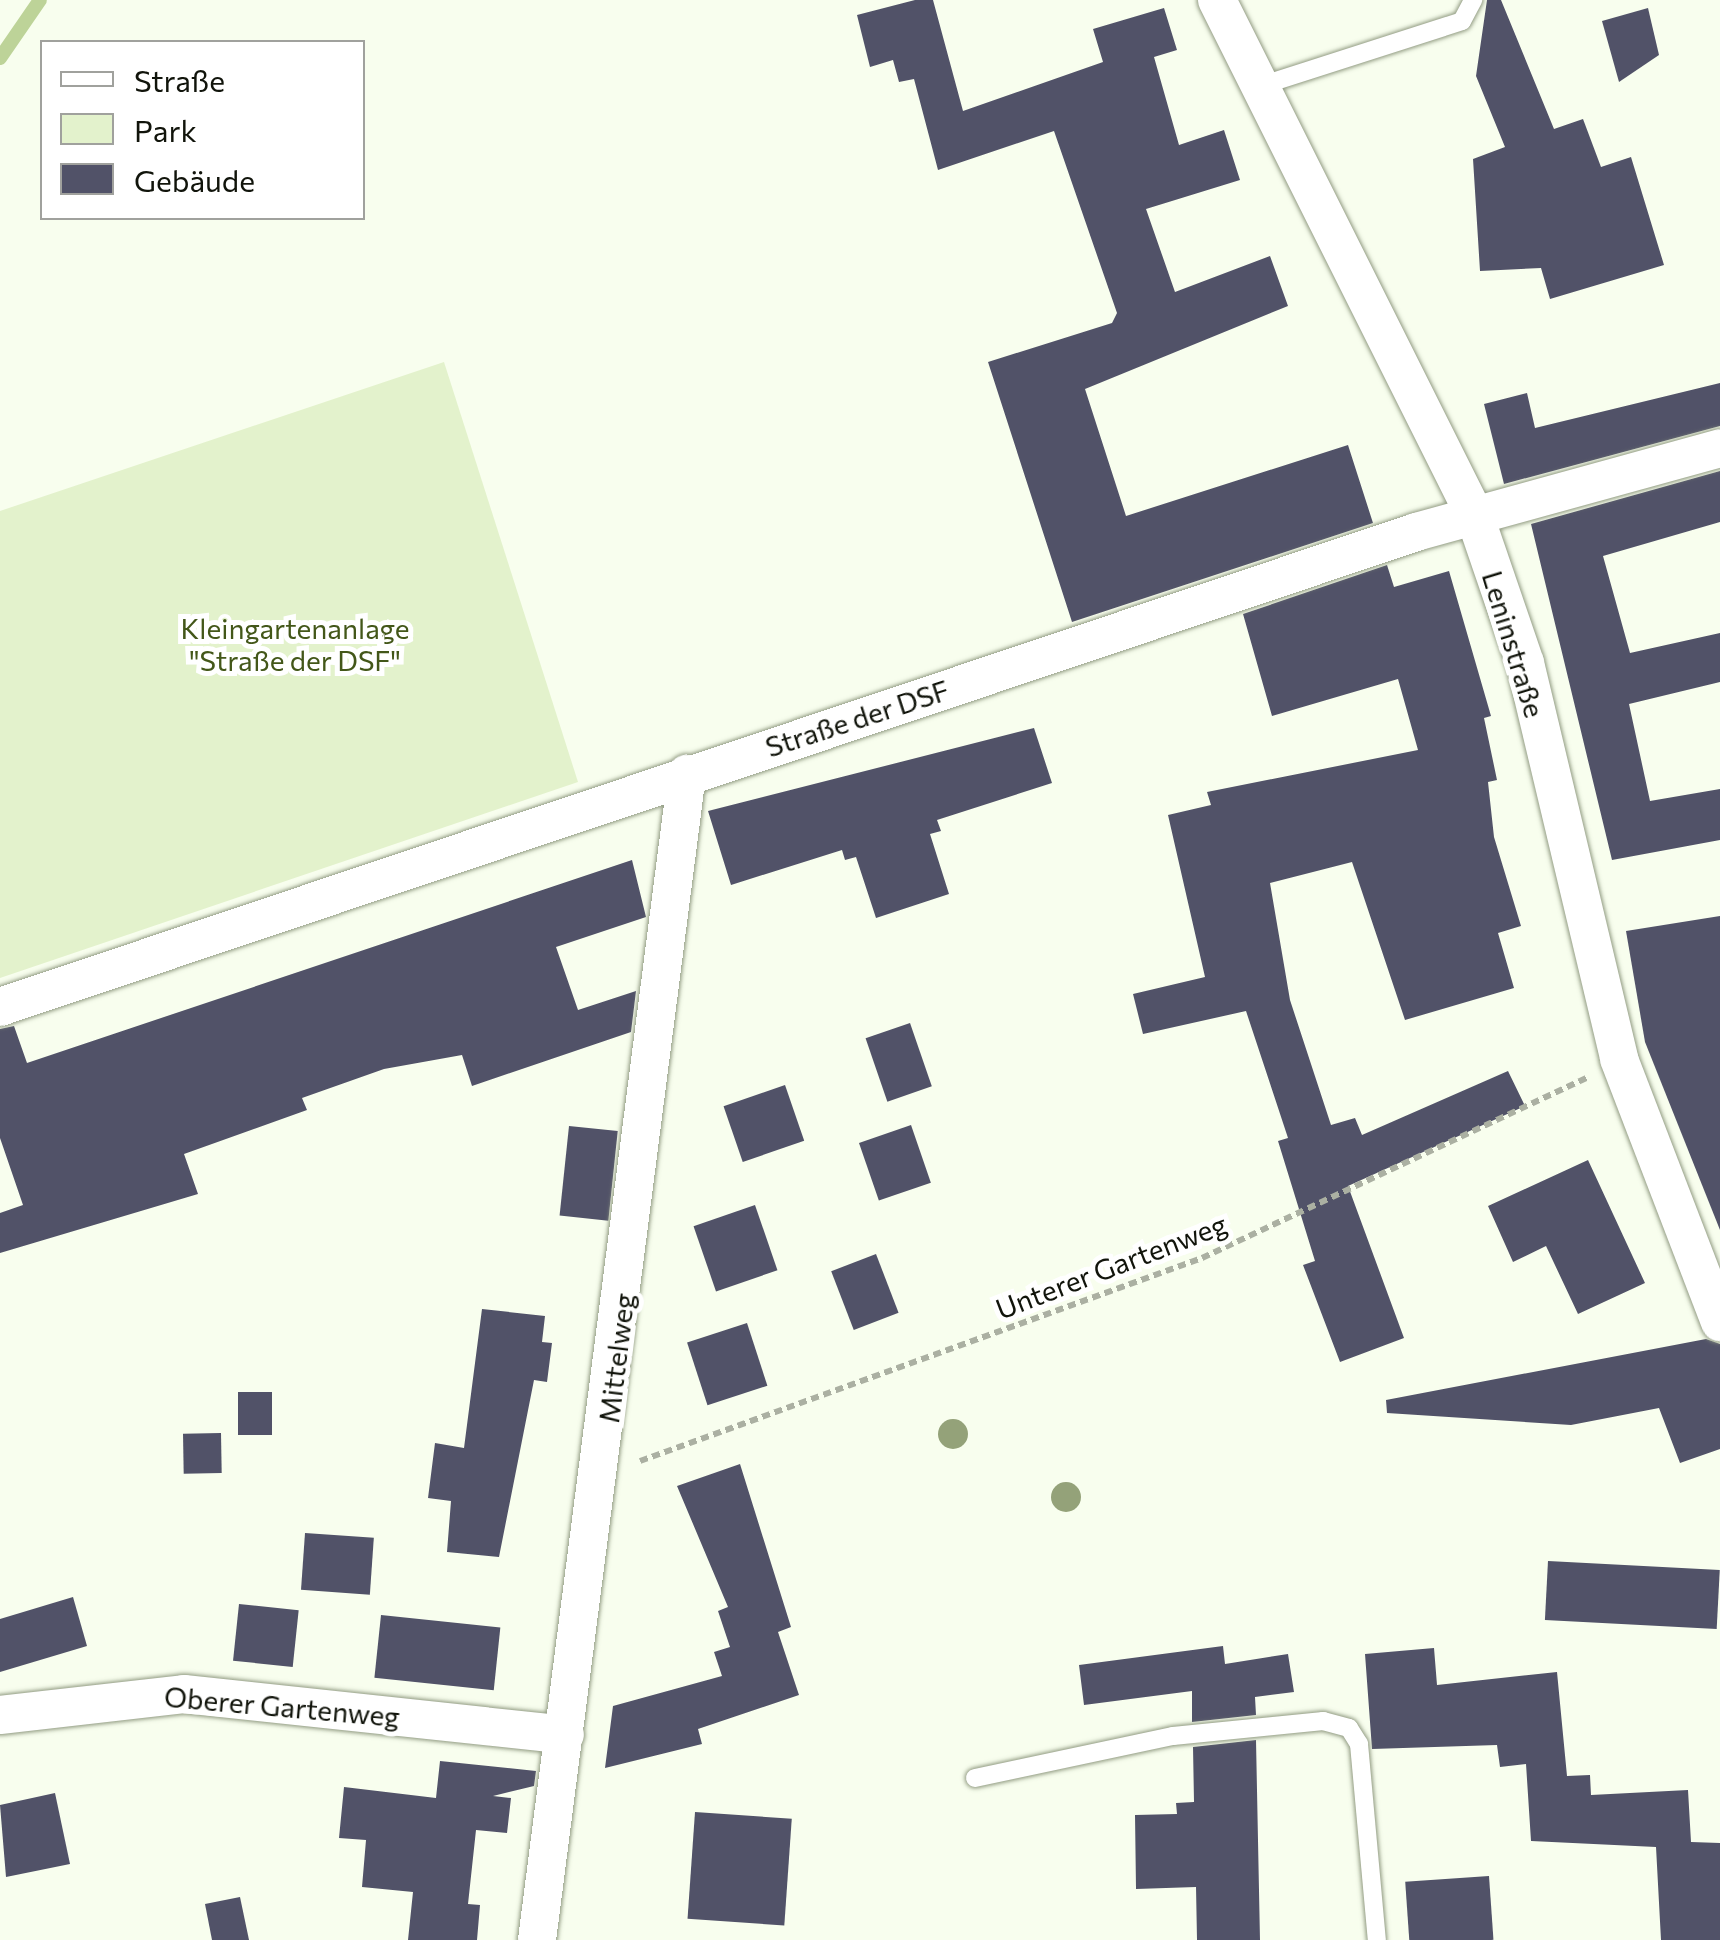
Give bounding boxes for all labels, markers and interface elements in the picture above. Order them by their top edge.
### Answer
legend [40,40,365,220]
text: Straße [134,61,225,98]
text: Park [134,111,197,148]
text: Gebäude [134,161,255,198]
street label: Leninstraße [1476,567,1552,721]
park label: Kleingartenanlage "Straße der DSF" [181,611,409,677]
street label: Straße der DSF [761,673,953,763]
street label: Unterer Gartenweg [991,1206,1231,1326]
street label: Mittelweg [591,1291,641,1425]
street label: Oberer Gartenweg [163,1679,401,1733]

